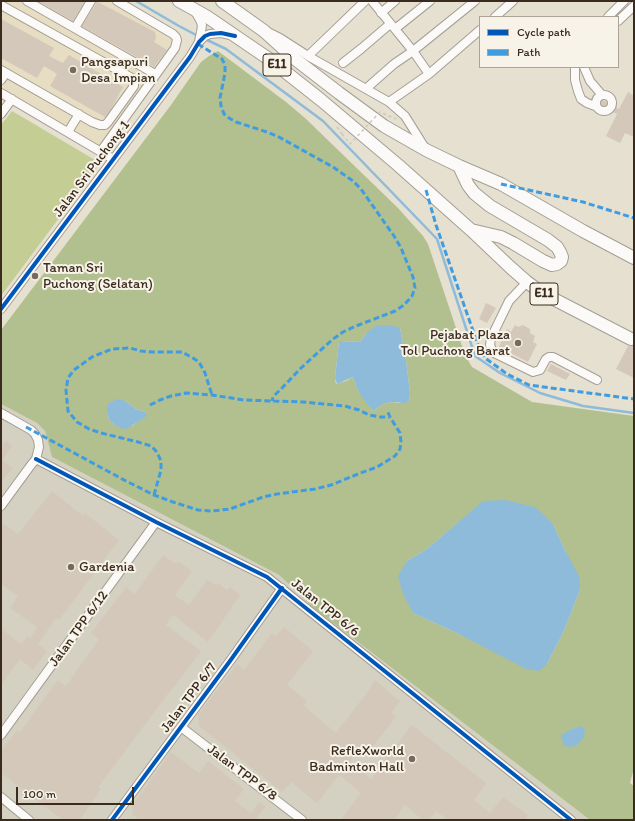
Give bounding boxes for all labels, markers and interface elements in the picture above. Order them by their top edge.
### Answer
legend [479,16,619,68]
text: Cycle path [517,25,571,39]
text: Path [517,45,540,59]
place label: Pangsapuri Desa Impian [81,54,156,86]
road number: E11 [263,54,291,76]
marker: Pangsapuri Desa Impian [68,65,78,75]
street label: Jalan Sri Puchong 1 [50,117,134,221]
place label: Taman Sri Puchong (Selatan) [43,260,153,292]
marker: Taman Sri Puchong (Selatan) [30,271,40,281]
road number: E11 [530,283,558,305]
place label: Pejabat Plaza Tol Puchong Barat [400,327,510,360]
marker: Pejabat Plaza Tol Puchong Barat [513,338,523,348]
place label: Gardenia [79,559,134,575]
marker: Gardenia [66,562,76,572]
street label: Jalan TPP 6/6 [287,575,363,641]
street label: Jalan TPP 6/12 [46,588,112,670]
street label: Jalan TPP 6/7 [157,660,221,736]
street label: Jalan TPP 6/8 [204,741,280,805]
place label: RefleXworld Badminton Hall [309,743,404,776]
marker: RefleXworld Badminton Hall [407,754,417,764]
scale bar [18,779,136,805]
text: 100 m [23,787,56,801]

